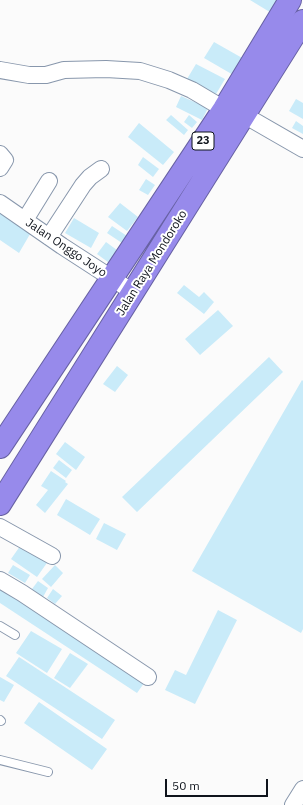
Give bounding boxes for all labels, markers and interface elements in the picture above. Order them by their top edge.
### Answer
road number: 23 [192,132,214,150]
street label: Jalan Raya Mondoroko [114,208,190,318]
street label: Jalan Onggo Joyo [23,216,109,280]
scale bar [167,771,270,797]
text: 50 m [172,778,200,793]

